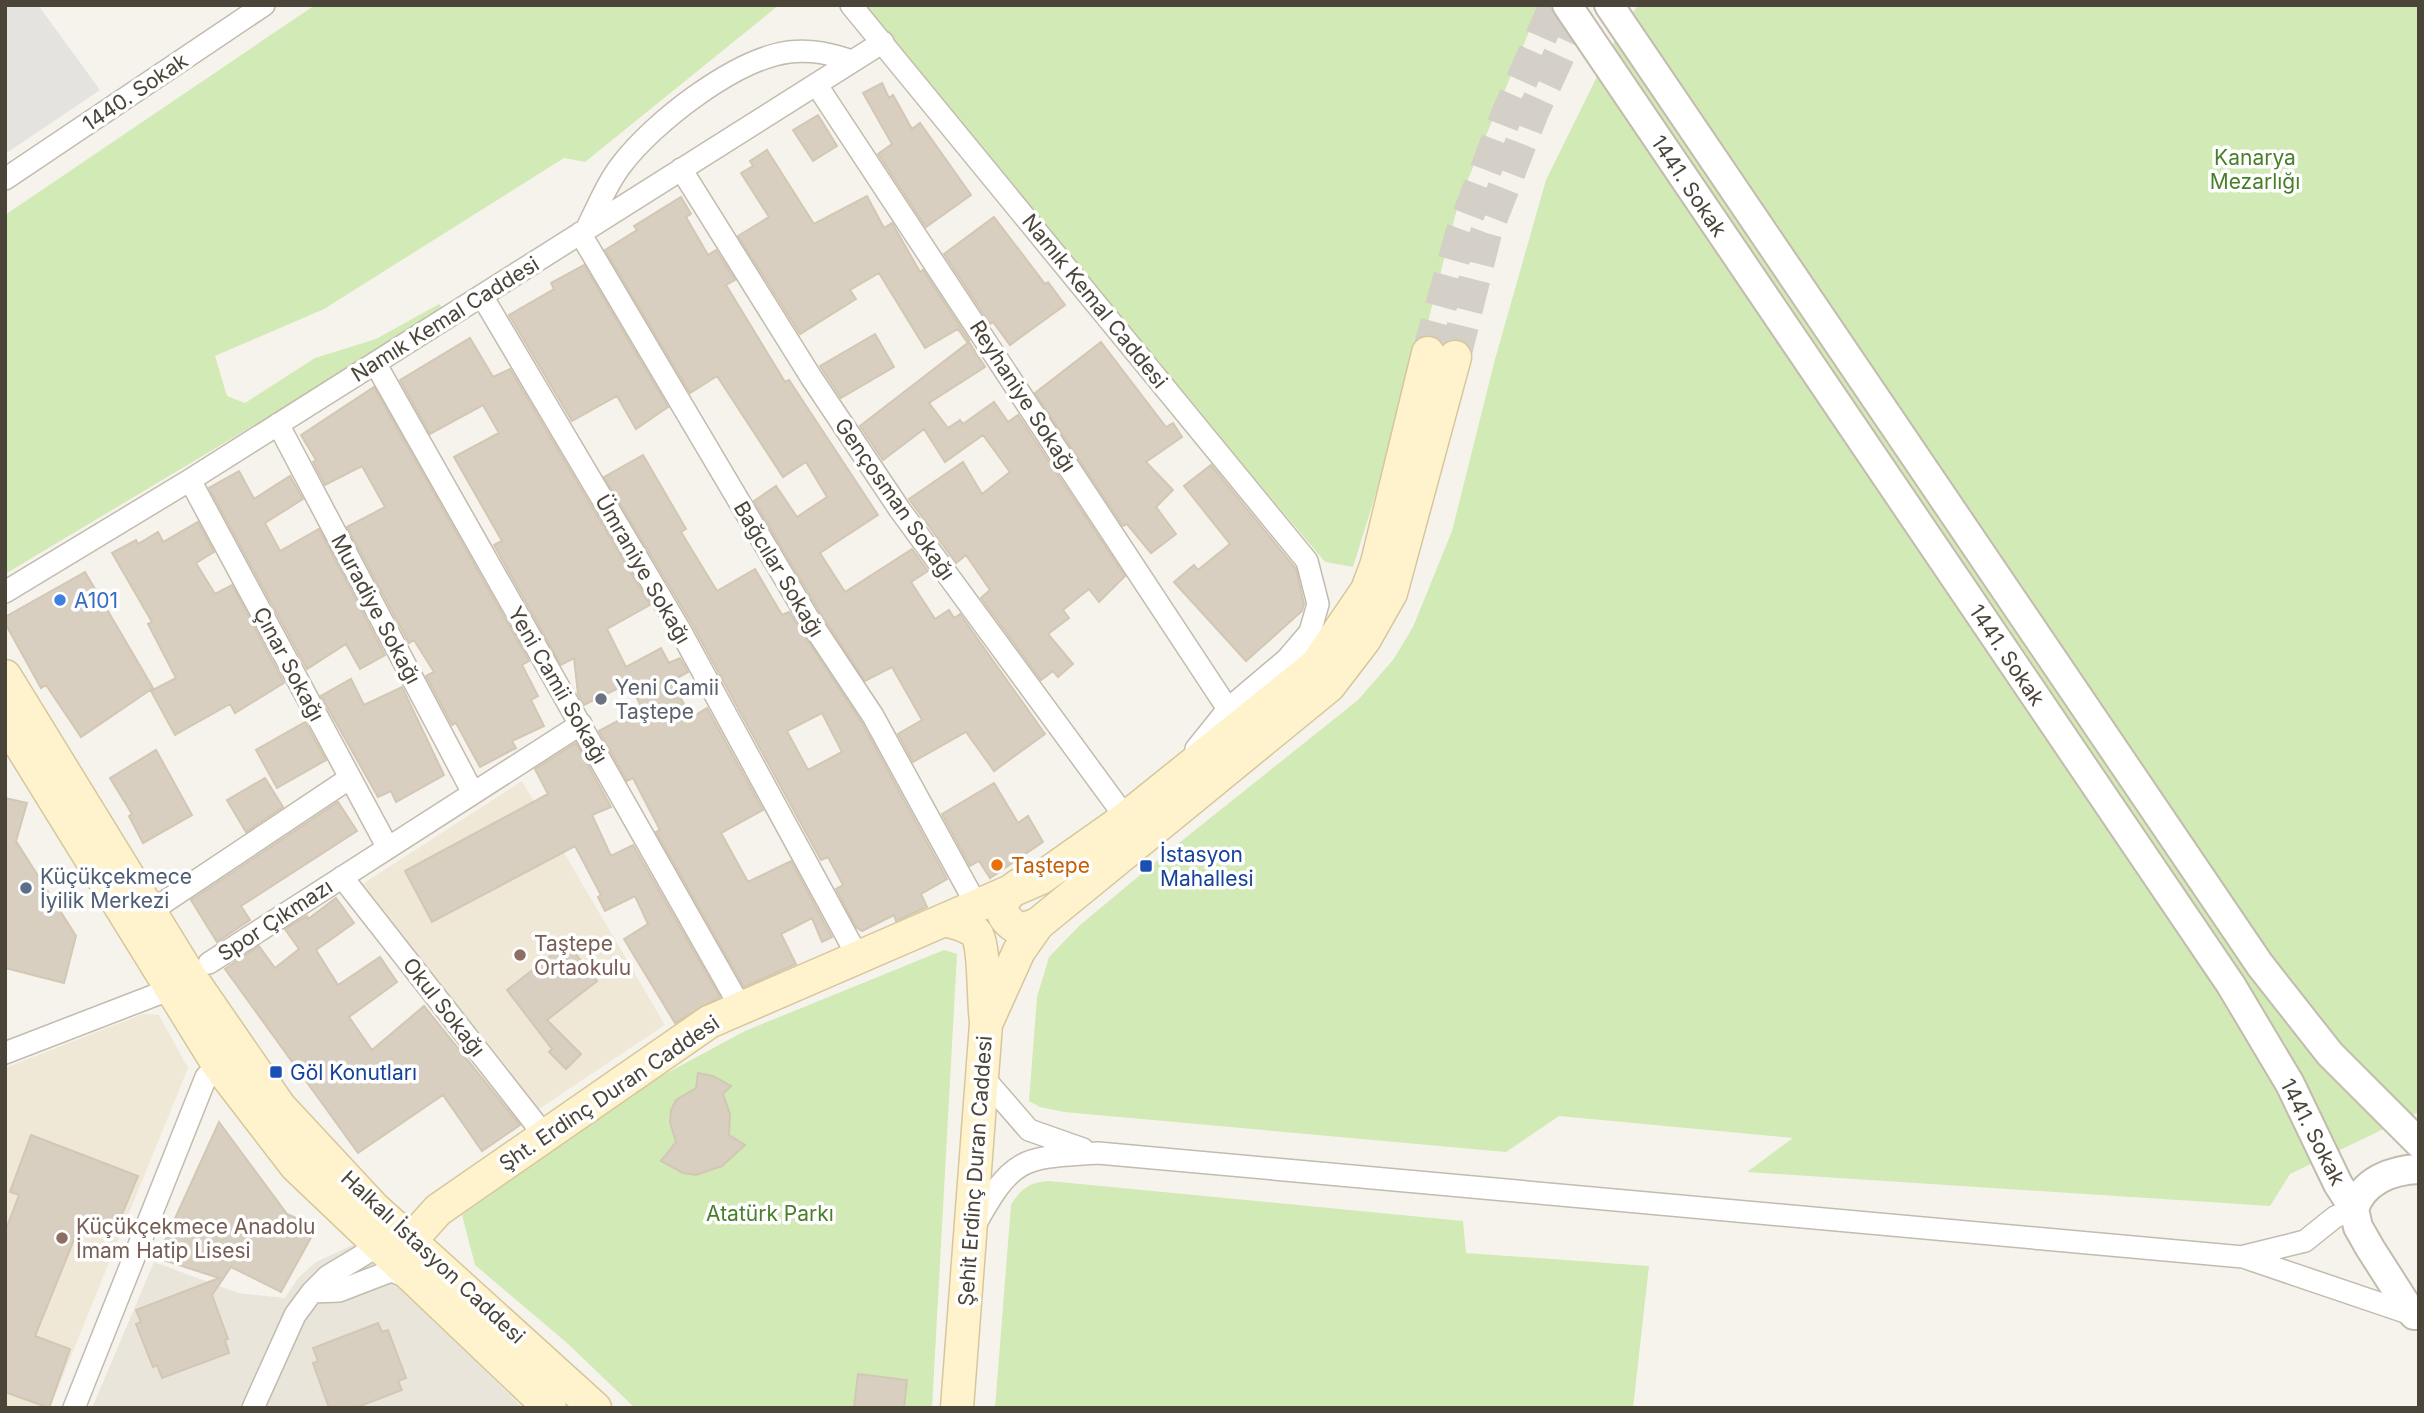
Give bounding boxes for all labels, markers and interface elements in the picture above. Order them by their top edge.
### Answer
street label: 1440. Sokak [78,47,193,136]
street label: 1441. Sokak [1646,131,1732,242]
park label: Kanarya Mezarlığı [2210,145,2300,194]
street label: Namık Kemal Caddesi [1017,209,1173,393]
street label: Namık Kemal Caddesi [347,251,543,387]
street label: Reyhaniye Sokağı [965,316,1081,476]
street label: Gençosman Sokağı [830,413,960,585]
street label: Ümraniye Sokağı [590,489,697,648]
street label: Bağcılar Sokağı [729,497,829,641]
street label: Muradiye Sokağı [326,530,426,688]
place label: A101 [74,588,118,613]
marker: A101 [52,592,68,608]
street label: 1441. Sokak [1964,600,2050,711]
street label: Yeni Camii Sokağı [503,602,613,768]
street label: Çınar Sokağı [248,603,330,725]
place label: Yeni Camii Taştepe [615,675,719,724]
marker: Yeni Camii Taştepe [593,691,609,707]
place label: İstasyon Mahallesi [1160,841,1254,891]
place label: Taştepe [1011,853,1090,878]
marker: Taştepe [989,857,1005,873]
marker: İstasyon Mahallesi [1138,858,1154,874]
place label: Küçükçekmece İyilik Merkezi [40,864,192,913]
street label: Spor Çıkmazı [213,874,337,966]
marker: Küçükçekmece İyilik Merkezi [18,880,34,896]
place label: Taştepe Ortaokulu [534,931,631,980]
marker: Taştepe Ortaokulu [512,947,528,963]
street label: Okul Sokağı [398,953,490,1061]
street label: Şht. Erdinç Duran Caddesi [494,1010,724,1176]
street label: Şehit Erdinç Duran Caddesi [953,1035,997,1307]
place label: Göl Konutları [290,1060,417,1085]
marker: Göl Konutları [268,1064,284,1080]
street label: 1441. Sokak [2275,1074,2351,1190]
street label: Halkalı İstasyon Caddesi [336,1165,531,1349]
park label: Atatürk Parkı [706,1201,834,1226]
place label: Küçükçekmece Anadolu İmam Hatip Lisesi [76,1214,315,1263]
marker: Küçükçekmece Anadolu İmam Hatip Lisesi [54,1230,70,1246]

